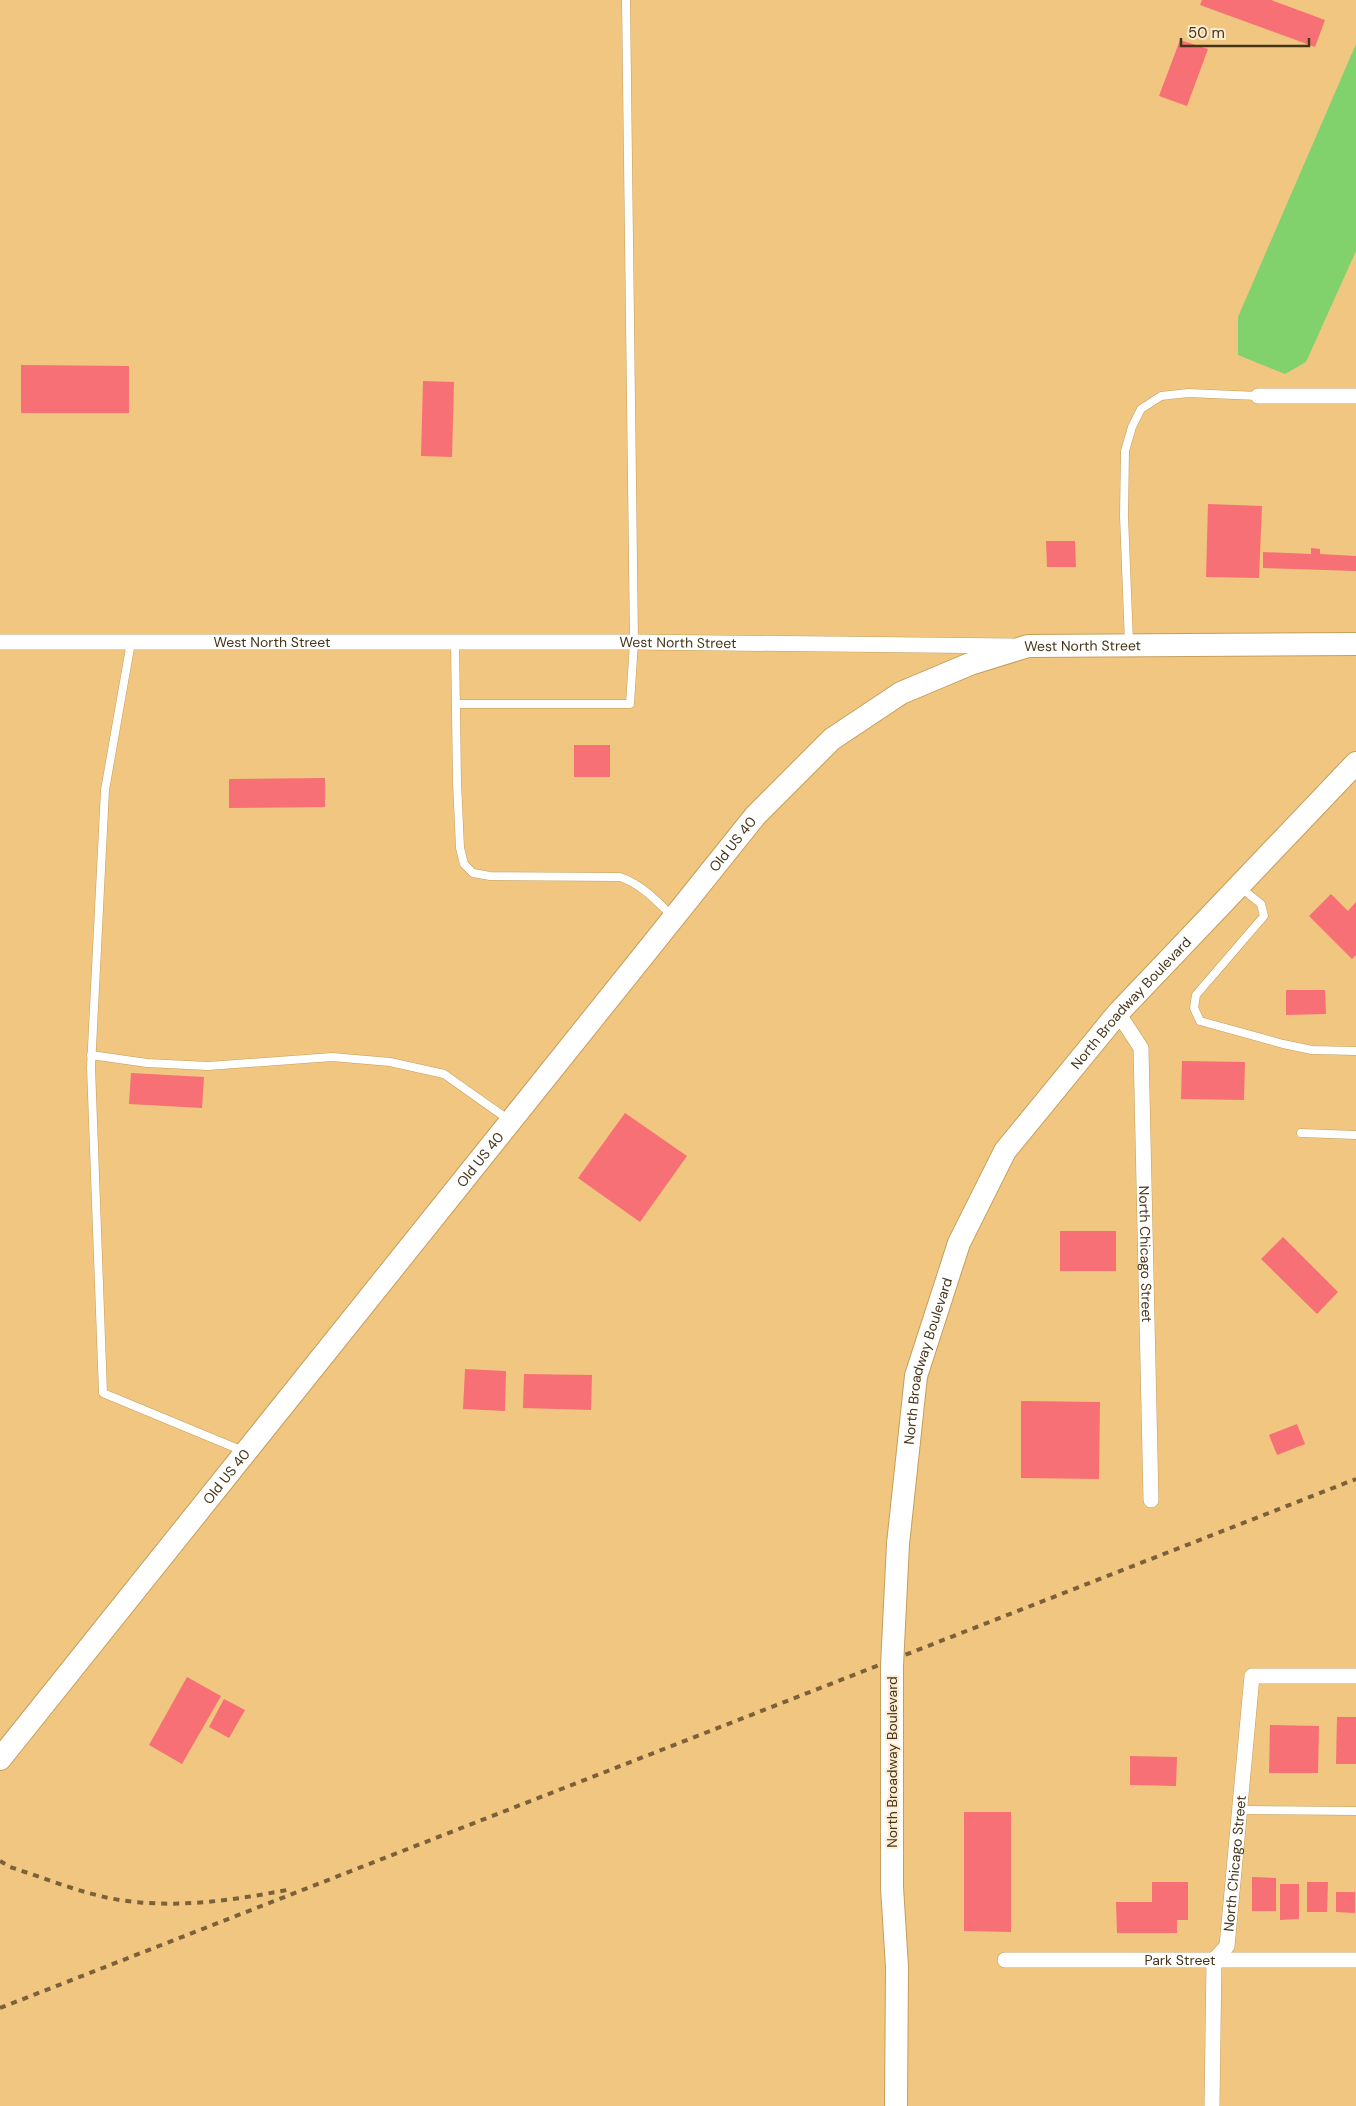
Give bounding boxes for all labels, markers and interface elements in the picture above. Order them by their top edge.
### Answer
scale bar [1181,15,1308,47]
text: 50 m [1188,23,1225,43]
street label: West North Street [214,633,330,651]
street label: West North Street [620,633,737,652]
street label: West North Street [1024,636,1141,655]
street label: Old US 40 [705,813,760,875]
street label: North Broadway Boulevard [1067,933,1195,1073]
street label: Old US 40 [452,1128,508,1191]
street label: North Chicago Street [1135,1185,1156,1323]
street label: North Broadway Boulevard [900,1275,956,1445]
street label: Old US 40 [199,1445,254,1508]
street label: North Broadway Boulevard [883,1676,901,1848]
street label: North Chicago Street [1219,1794,1250,1932]
street label: Park Street [1144,1951,1216,1969]

